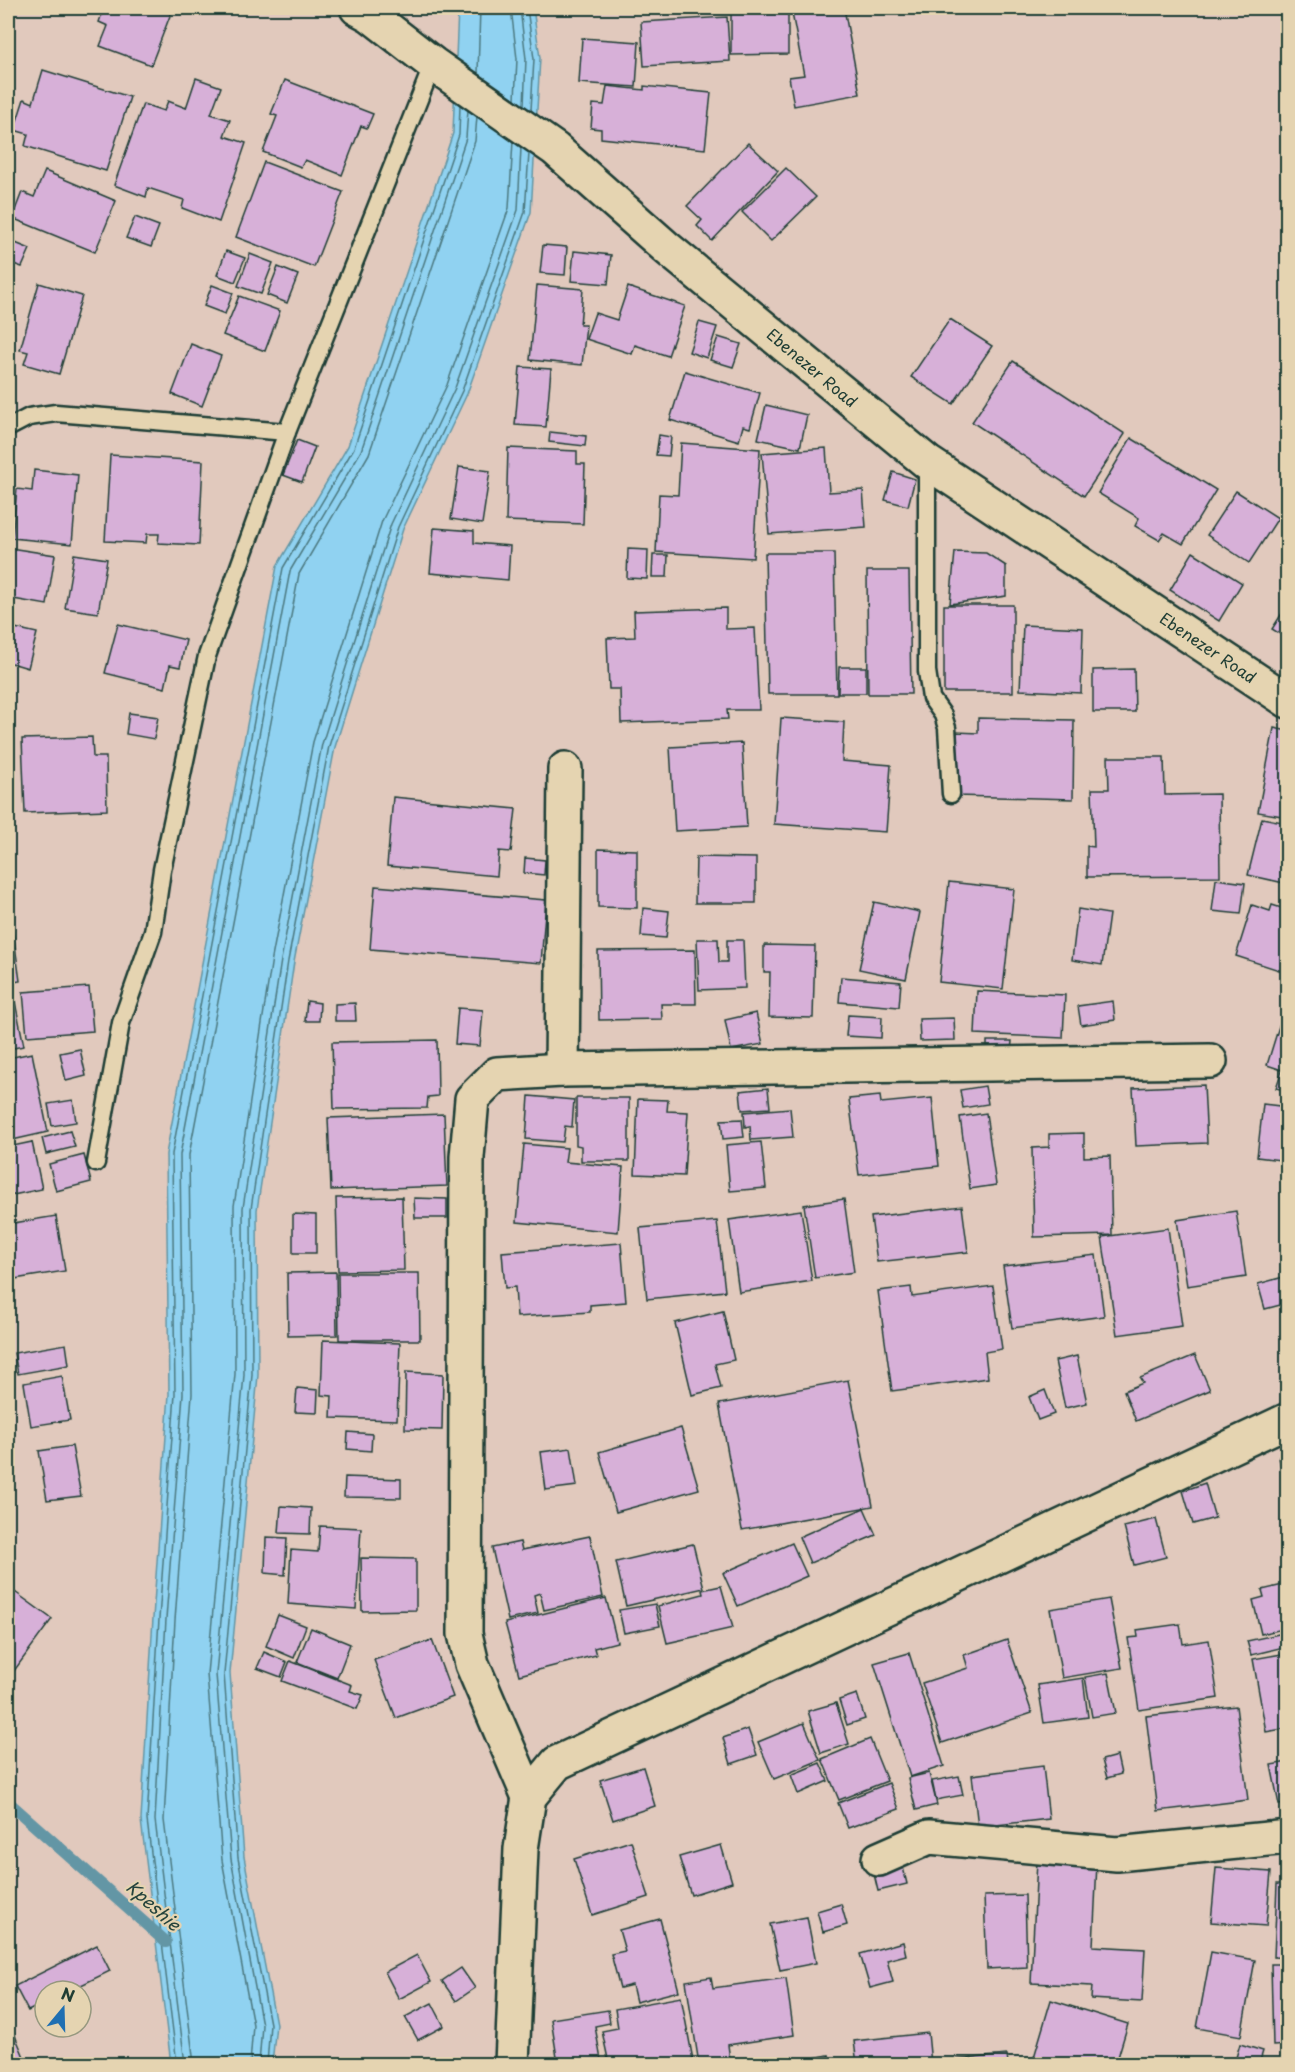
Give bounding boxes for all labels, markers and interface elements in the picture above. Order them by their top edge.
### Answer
street label: Ebenezer Road [762,322,863,412]
street label: Ebenezer Road [1155,606,1262,688]
water label: Kpeshie [121,1873,188,1938]
north arrow [33,1979,93,2039]
text: N [58,1980,78,2007]

